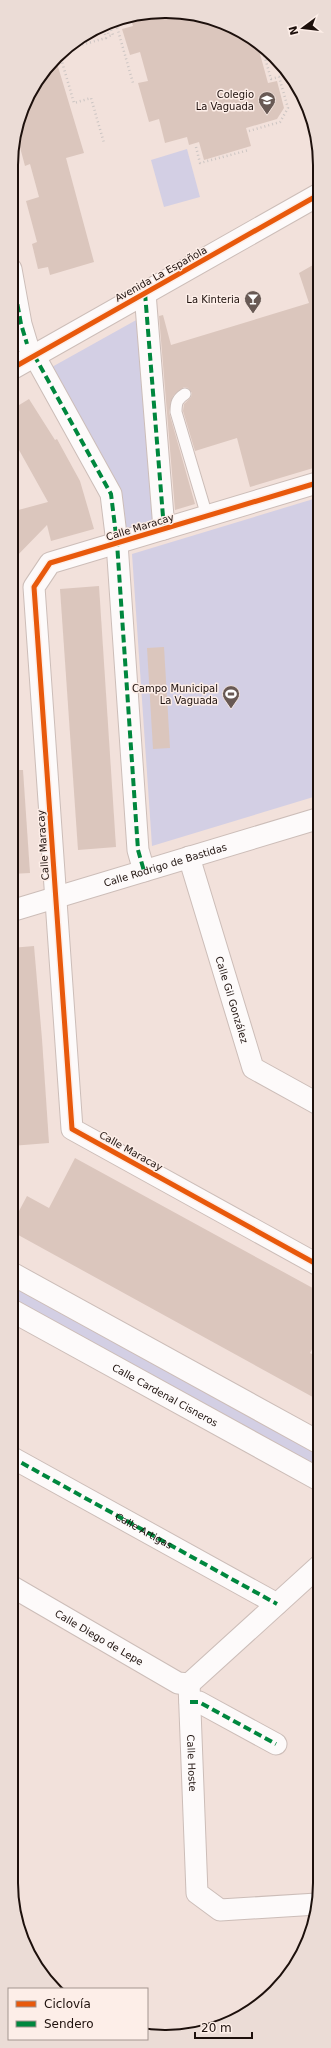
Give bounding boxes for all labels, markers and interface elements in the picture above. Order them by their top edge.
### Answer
north arrow [283,8,323,48]
text: N [286,24,301,37]
place label: Colegio La Vaguada [196,89,254,112]
school or university icon: Colegio La Vaguada [257,90,277,115]
street label: Avenida La Española [113,244,209,304]
bar icon: La Kinteria [243,289,263,314]
place label: La Kinteria [186,294,240,305]
street label: Calle Maracay [105,511,175,543]
place label: Campo Municipal La Vaguada [132,683,218,706]
sports icon: Campo Municipal La Vaguada [221,684,241,709]
street label: Calle Maracay [35,809,51,881]
street label: Calle Rodrigo de Bastidas [102,841,228,888]
street label: Calle Gil González [214,955,251,1044]
street label: Calle Maracay [97,1129,165,1173]
street label: Calle Cardenal Cisneros [111,1361,220,1428]
street label: Calle Artigas [114,1510,174,1551]
street label: Calle Diego de Lepe [53,1607,145,1667]
street label: Calle Hoste [185,1734,199,1792]
legend [8,1988,148,2040]
text: Ciclovía [44,1997,91,2011]
scale bar [195,2014,252,2040]
text: Sendero [44,2017,94,2031]
text: 20 m [201,2021,232,2035]

